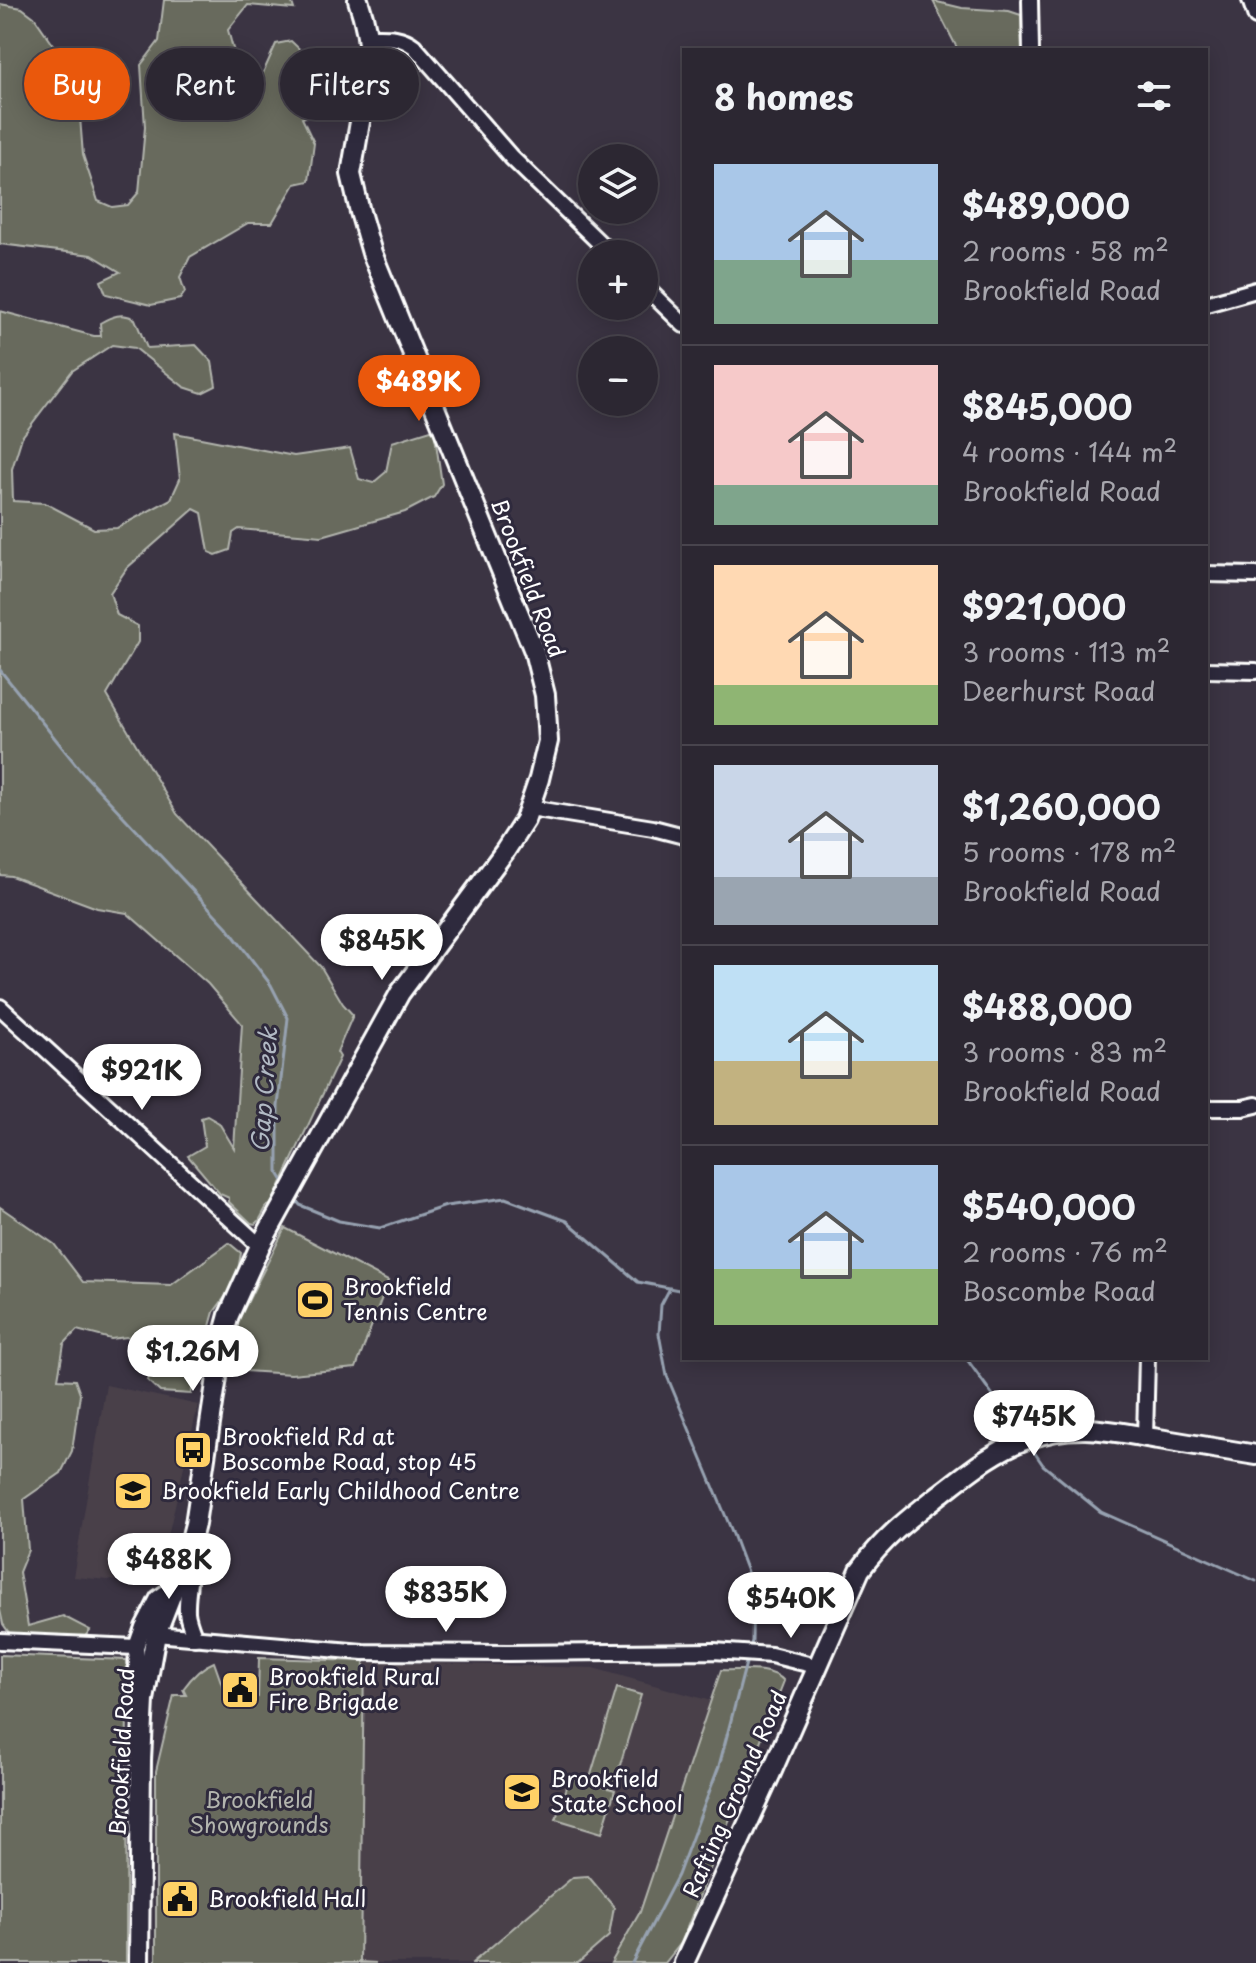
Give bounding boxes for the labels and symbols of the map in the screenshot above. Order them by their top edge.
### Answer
pin: $489K [363,355,475,423]
street label: Brookfield Road [484,493,575,662]
pin: $845K [326,914,438,982]
water label: Gap Creek [241,1025,285,1154]
pin: $921K [86,1044,198,1112]
place label: Brookfield Tennis Centre [343,1269,488,1327]
sports icon: Brookfield Tennis Centre [294,1279,336,1321]
pin: $1.26M [128,1325,258,1393]
pin: $745K [978,1390,1090,1458]
place label: Brookfield Rd at Boscombe Road, stop 45 [221,1419,477,1477]
bus stop icon: Brookfield Rd at Boscombe Road, stop 45 [172,1429,214,1471]
school or university icon: Brookfield Early Childhood Centre [112,1470,154,1512]
place label: Brookfield Early Childhood Centre [161,1473,520,1506]
pin: $488K [113,1533,225,1601]
pin: $835K [390,1566,502,1634]
pin: $540K [735,1572,847,1640]
place label: Brookfield Rural Fire Brigade [268,1659,440,1717]
street label: Brookfield Road [100,1667,141,1837]
public building icon: Brookfield Rural Fire Brigade [219,1669,261,1711]
street label: Rafting Ground Road [673,1685,794,1902]
place label: Brookfield State School [550,1761,683,1819]
school or university icon: Brookfield State School [501,1771,543,1813]
park label: Brookfield Showgrounds [190,1782,328,1840]
public building icon: Brookfield Hall [159,1878,201,1920]
place label: Brookfield Hall [208,1881,366,1914]

